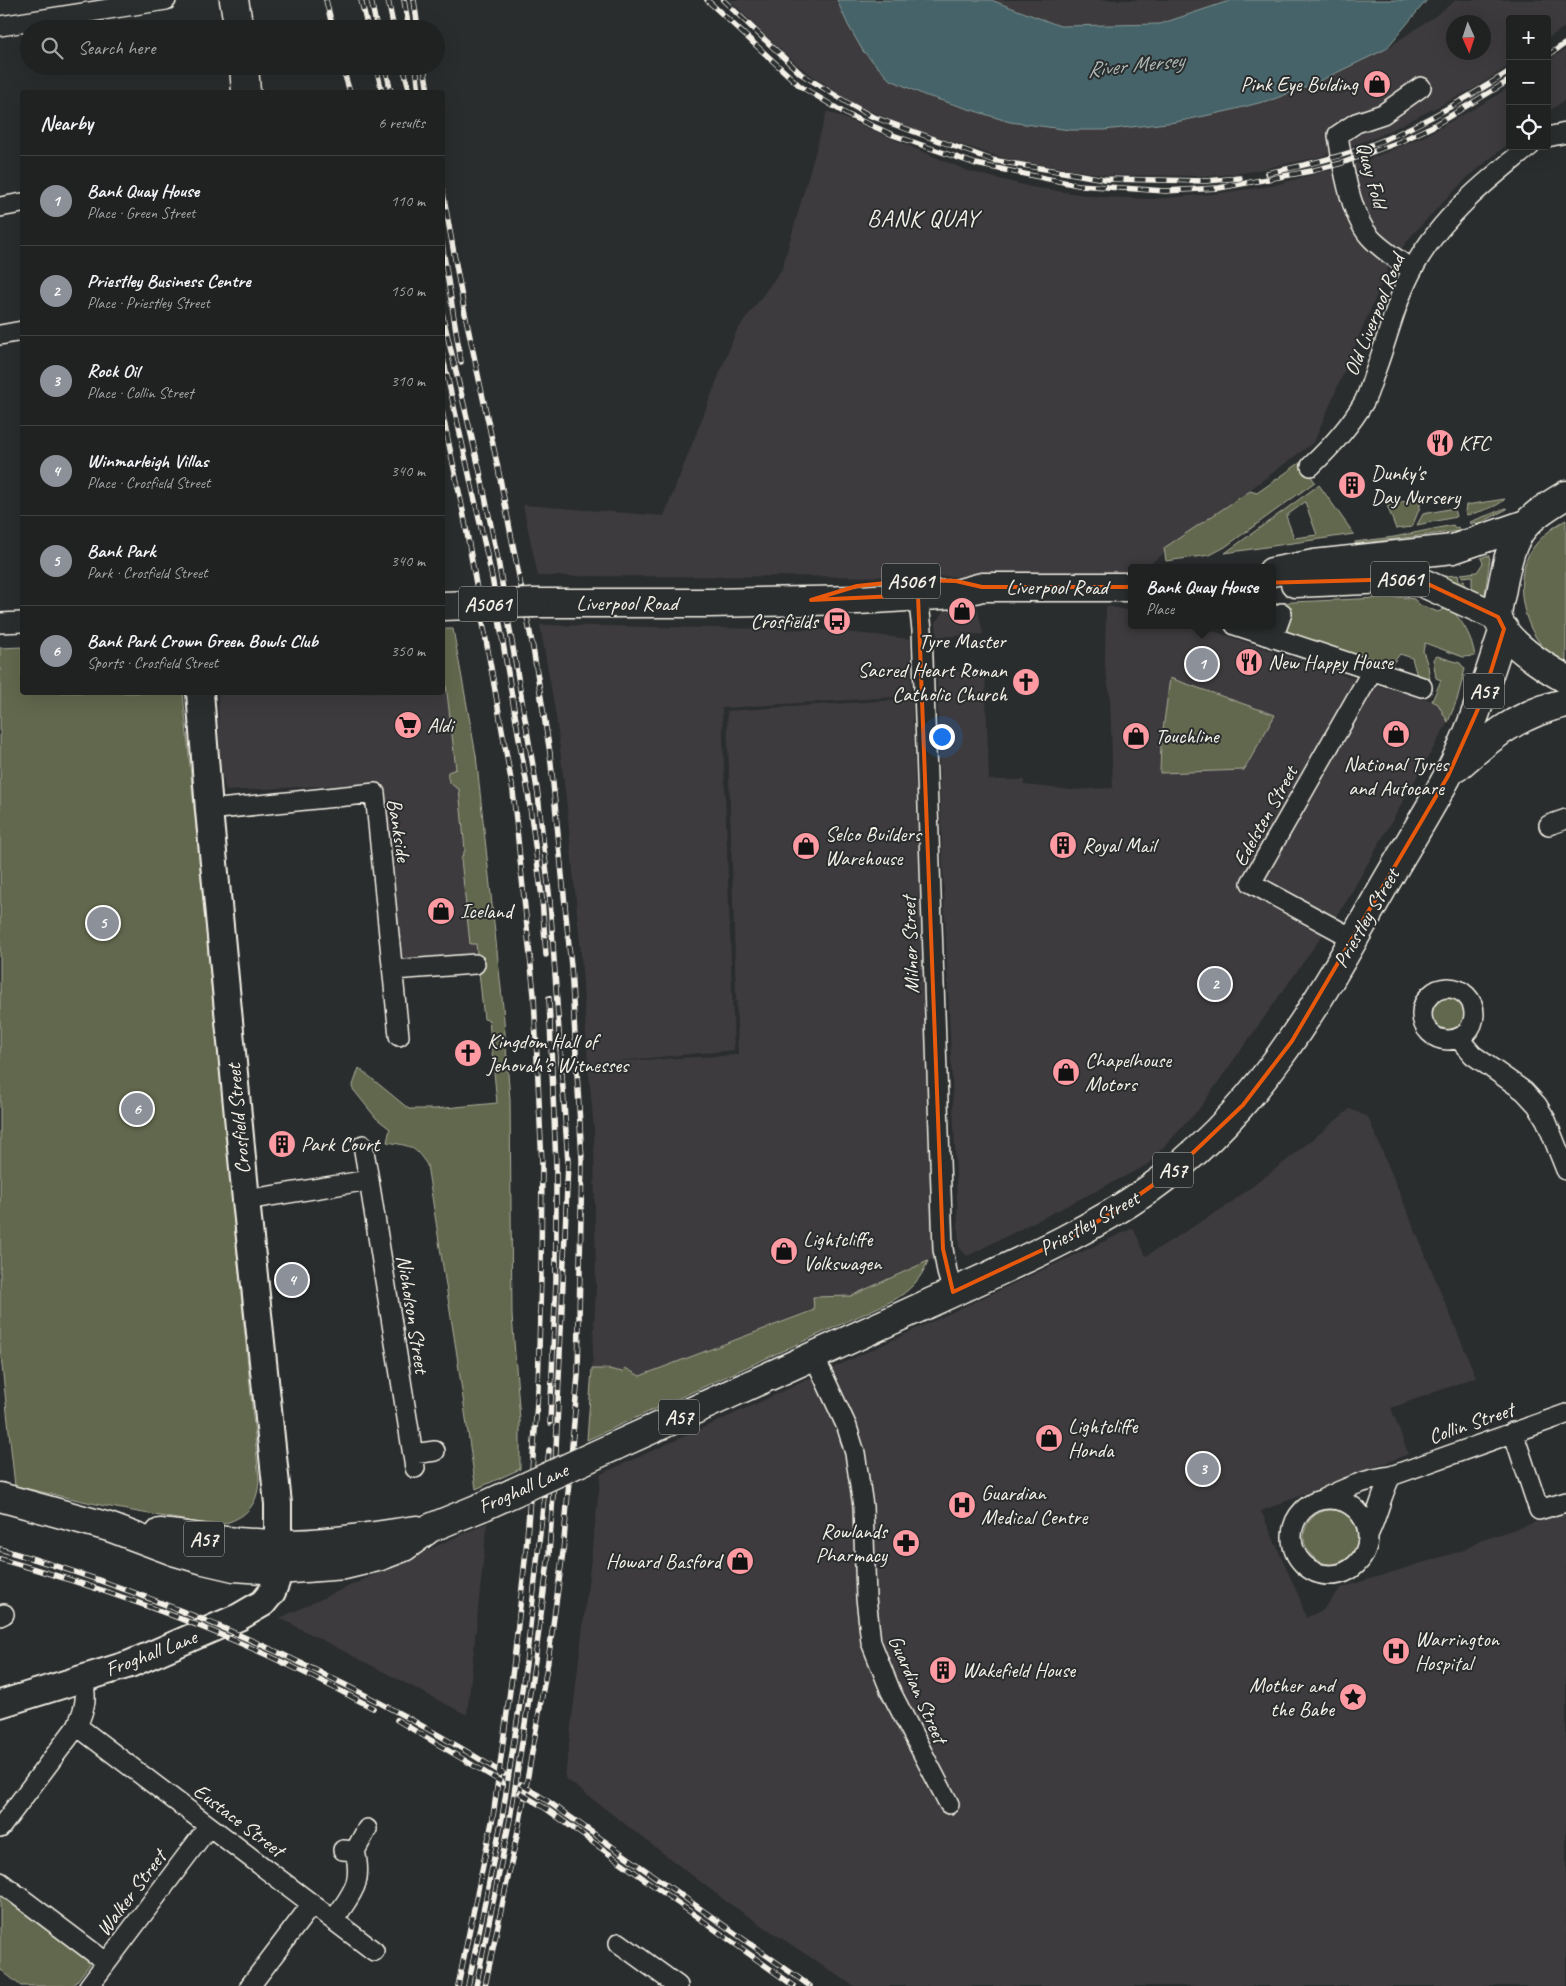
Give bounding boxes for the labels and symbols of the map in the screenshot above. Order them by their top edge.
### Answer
north arrow [1446,15,1491,60]
water label: River Mersey [1085,46,1188,84]
shop icon: Pink Eye Bulding [1362,69,1392,99]
place label: Pink Eye Bulding [1240,71,1360,97]
street label: Quay Fold [1351,139,1394,214]
district label: BANK QUAY [867,203,983,233]
street label: Old Liverpool Road [1338,247,1412,380]
restaurant icon: KFC [1425,428,1455,458]
place label: KFC [1459,430,1492,456]
place label: Dunky's Day Nursery [1371,460,1462,510]
building icon: Dunky's Day Nursery [1337,470,1367,500]
road number: A5061 [1371,562,1429,596]
road number: A5061 [882,564,940,598]
street label: Liverpool Road [1006,574,1111,600]
road number: A5061 [459,586,517,622]
street label: Liverpool Road [576,590,681,616]
shop icon: Tyre Master [947,596,977,626]
bus stop icon: Crosfields [822,606,852,636]
place label: Crosfields [751,608,820,634]
place label: Tyre Master [918,628,1007,654]
pin: 1 [1186,645,1218,683]
restaurant icon: New Happy House [1234,647,1264,677]
place label: New Happy House [1268,649,1394,675]
place label: Sacred Heart Roman Catholic Church [858,657,1008,707]
church icon: Sacred Heart Roman Catholic Church [1011,667,1041,697]
road number: A57 [1464,674,1504,708]
supermarket icon: Aldi [393,710,423,740]
place label: Aldi [427,712,456,738]
shop icon: National Tyres and Autocare [1381,719,1411,749]
shop icon: Touchline [1121,721,1151,751]
place label: Touchline [1155,723,1221,749]
your location [929,724,955,750]
place label: National Tyres and Autocare [1344,751,1450,801]
street label: Edelsten Street [1227,760,1304,871]
street label: Bankside [381,797,417,864]
place label: Selco Builders Warehouse [825,821,923,871]
building icon: Royal Mail [1048,830,1078,860]
shop icon: Selco Builders Warehouse [791,831,821,861]
place label: Royal Mail [1082,832,1159,858]
street label: Priestley Street [1327,862,1406,972]
street label: Milner Street [895,893,925,994]
shop icon: Iceland [426,896,456,926]
place label: Iceland [460,898,516,924]
pin: 5 [87,904,119,942]
pin: 2 [1199,965,1231,1003]
place label: Kingdom Hall of Jehovah's Witnesses [486,1028,630,1078]
church icon: Kingdom Hall of Jehovah's Witnesses [453,1038,483,1068]
place label: Chapelhouse Motors [1085,1047,1172,1097]
shop icon: Chapelhouse Motors [1051,1057,1081,1087]
street label: Crosfield Street [220,1061,256,1175]
pin: 6 [121,1090,153,1128]
building icon: Park Court [267,1129,297,1159]
place label: Park Court [301,1131,381,1157]
road number: A57 [1153,1152,1193,1188]
street label: Priestley Street [1034,1184,1145,1261]
place label: Lightcliffe Volkswagen [803,1226,883,1276]
shop icon: Lightcliffe Volkswagen [769,1236,799,1266]
street label: Nicholson Street [391,1253,435,1377]
pin: 4 [276,1261,308,1299]
street label: Collin Street [1425,1395,1520,1450]
road number: A57 [659,1400,699,1434]
place label: Lightcliffe Honda [1068,1413,1138,1463]
shop icon: Lightcliffe Honda [1034,1423,1064,1453]
pin: 3 [1187,1450,1219,1488]
street label: Froghall Lane [474,1456,574,1519]
place label: Guardian Medical Centre [981,1480,1088,1530]
hospital icon: Guardian Medical Centre [947,1490,977,1520]
place label: Rowlands Pharmacy [816,1518,889,1568]
road number: A57 [184,1522,224,1556]
pharmacy icon: Rowlands Pharmacy [891,1528,921,1558]
shop icon: Howard Basford [725,1546,755,1576]
place label: Howard Basford [606,1548,725,1574]
street label: Froghall Lane [102,1623,202,1682]
place label: Warrington Hospital [1415,1626,1501,1676]
street label: Guardian Street [883,1631,955,1750]
hospital icon: Warrington Hospital [1381,1636,1411,1666]
building icon: Wakefield House [928,1655,958,1685]
place label: Wakefield House [962,1657,1076,1683]
place label: Mother and the Babe [1249,1672,1338,1722]
place icon: Mother and the Babe [1338,1682,1368,1712]
street label: Eustace Street [188,1777,292,1864]
street label: Walker Street [90,1843,174,1941]

